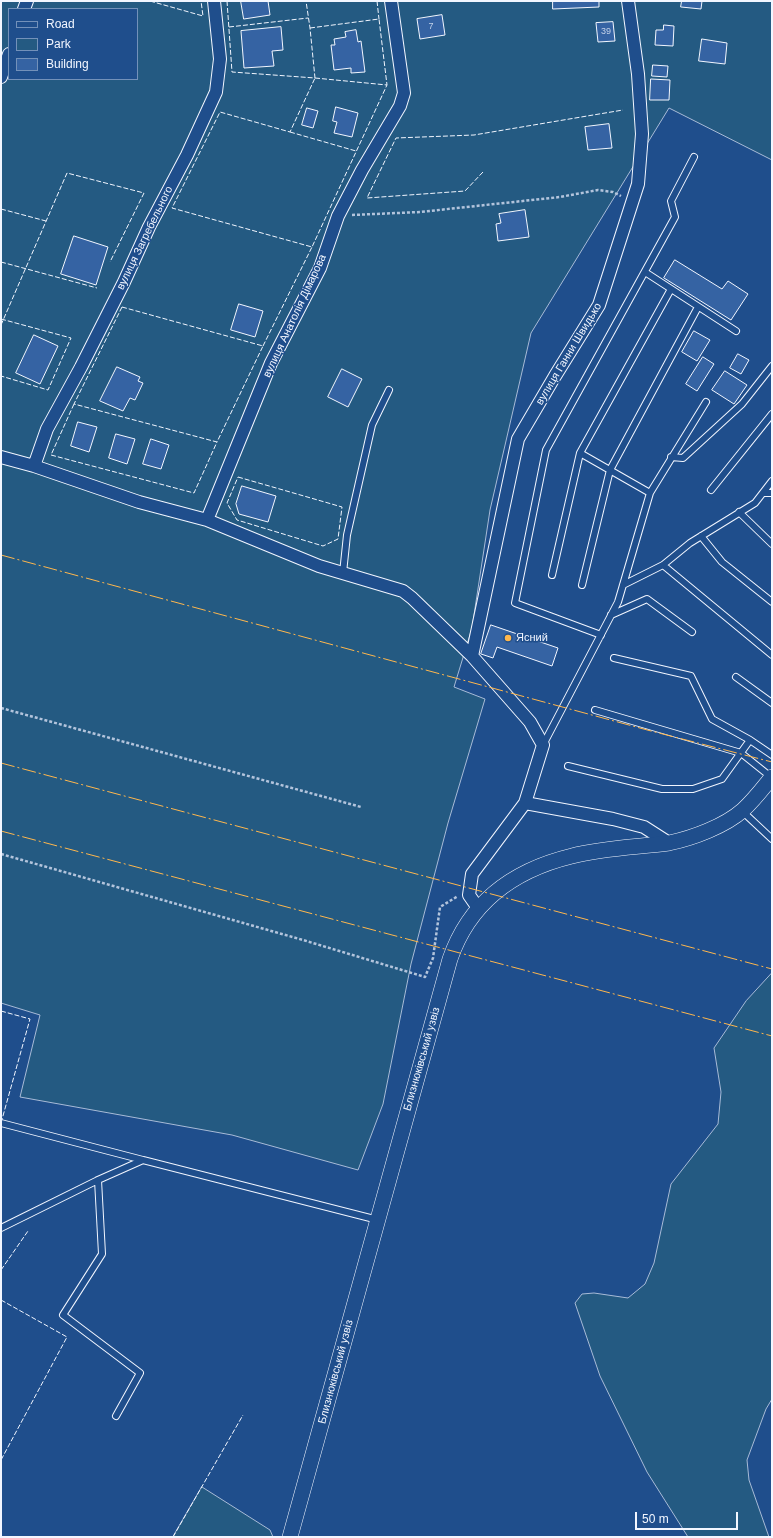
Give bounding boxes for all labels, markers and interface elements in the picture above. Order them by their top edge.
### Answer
legend [8,8,138,80]
text: Road [46,17,75,31]
house number: 7 [428,22,434,32]
house number: 39 [601,27,611,37]
text: Park [46,37,71,51]
text: Building [46,57,89,71]
street label: вулиця Загребельного [114,184,176,292]
street label: вулиця Анатолія Дімарова [261,252,329,380]
street label: вулиця Ганни Швидько [533,301,605,407]
place label: Ясний [516,631,548,645]
marker: Ясний [503,633,513,643]
street label: Близнюківський узвіз [401,1006,443,1112]
street label: Близнюківський узвіз [316,1318,356,1426]
scale bar [637,1504,740,1530]
text: 50 m [642,1512,669,1526]

